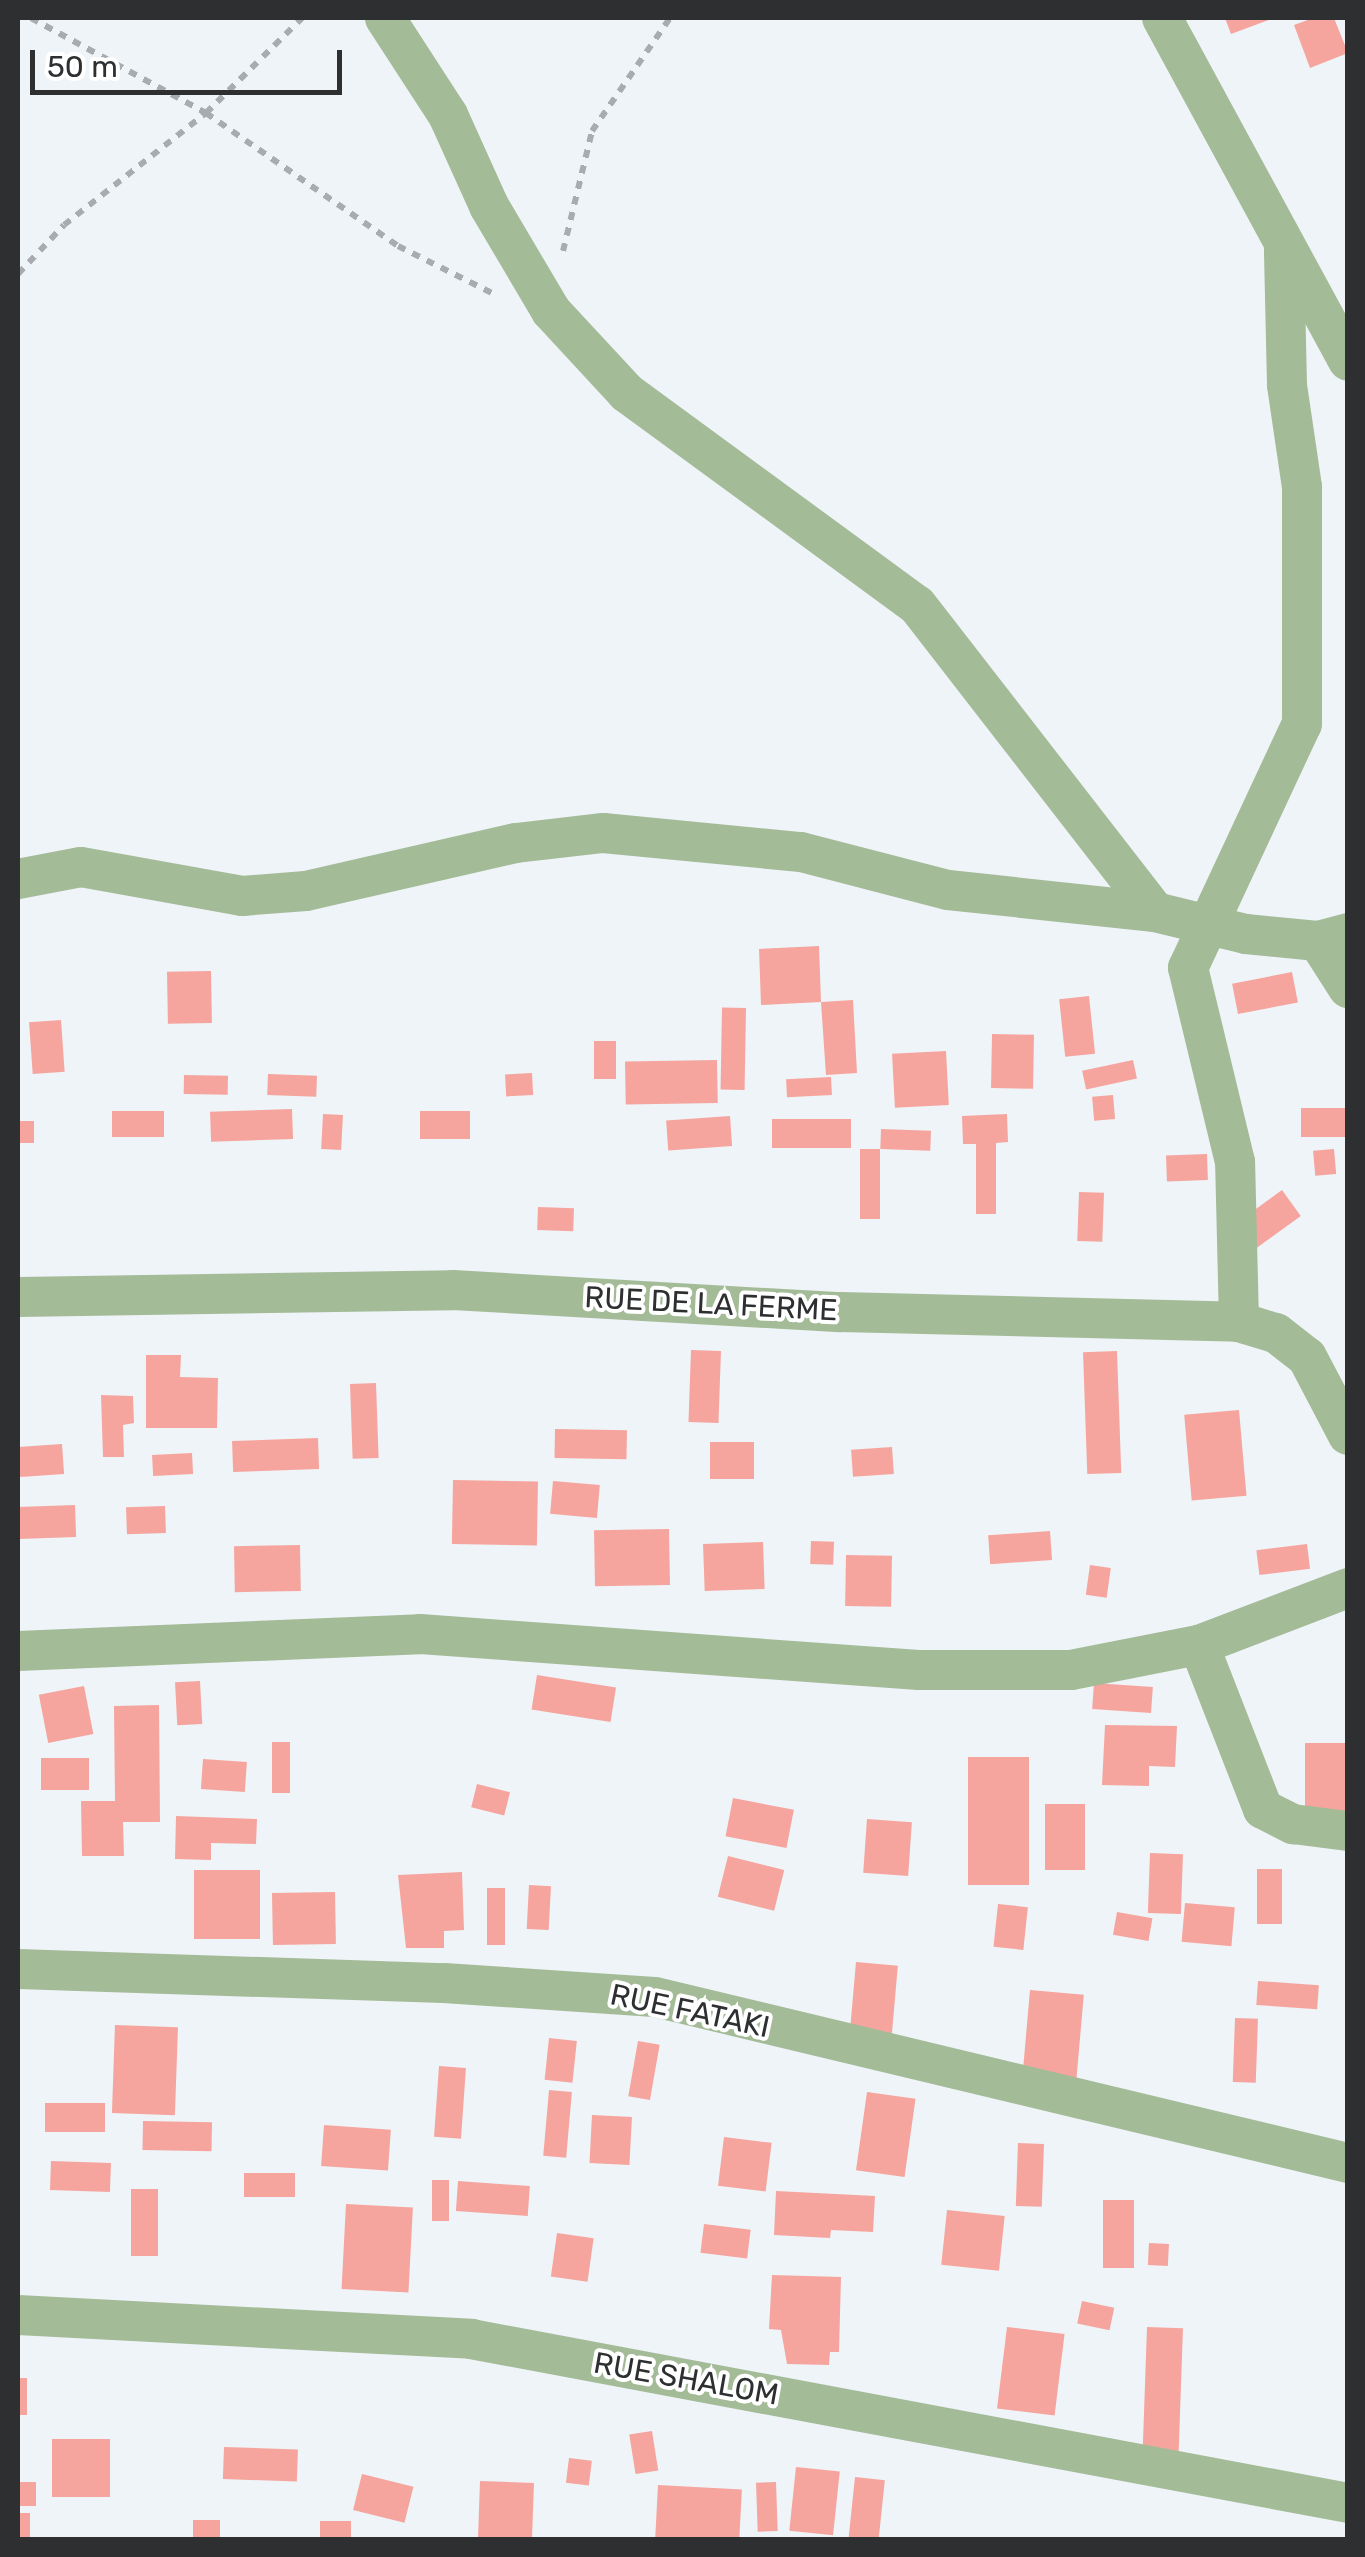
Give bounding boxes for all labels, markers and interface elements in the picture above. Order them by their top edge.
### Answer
scale bar [35,30,348,92]
text: 50 m [47,49,118,85]
street label: RUE DE LA FERME [583,1279,839,1329]
street label: RUE FATAKI [607,1977,773,2045]
street label: RUE SHALOM [591,2345,781,2413]

